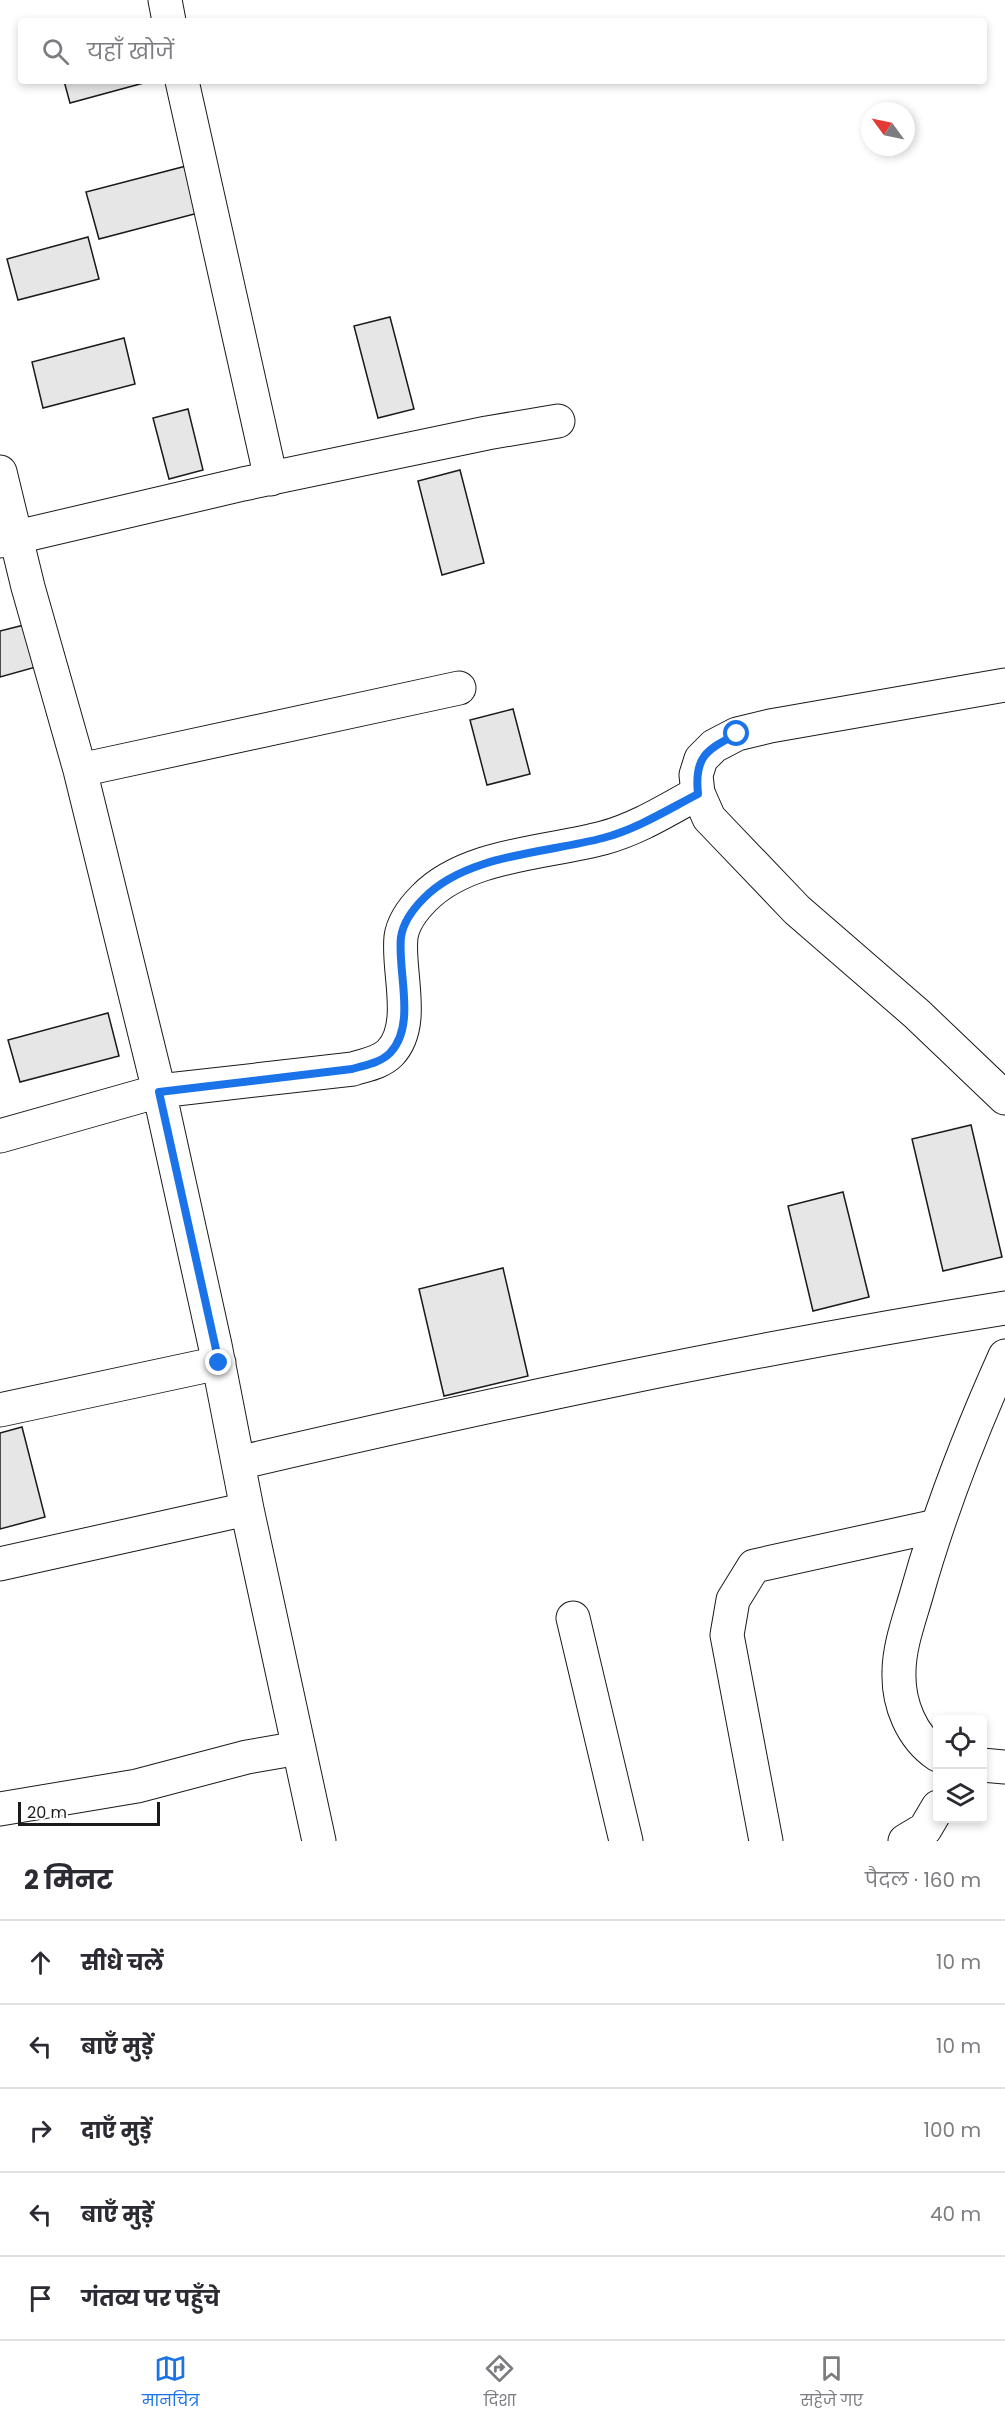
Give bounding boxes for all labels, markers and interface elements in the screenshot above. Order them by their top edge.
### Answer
search box [18,18,987,84]
icon: search [39,35,72,68]
text: यहाँ खोजें [87,36,174,67]
north arrow [861,102,915,156]
route start [723,720,749,746]
route end [205,1349,231,1375]
map controls [933,1715,987,1823]
button: locate [933,1715,987,1769]
button: layers [933,1769,987,1823]
scale bar [18,1799,160,1826]
text: 20 m [27,1801,67,1824]
text: 2 मिनट [24,1862,113,1898]
text: पैदल · 160 m [865,1866,981,1894]
icon: ahead [24,1946,57,1979]
text: सीधे चलें [81,1947,164,1978]
text: 10 m [936,1948,981,1976]
icon: left [24,2030,57,2063]
text: बाएँ मुड़ें [81,2031,153,2062]
text: 10 m [936,2032,981,2060]
icon: right [24,2114,57,2147]
text: दाएँ मुड़ें [81,2115,152,2146]
text: 100 m [924,2116,981,2144]
icon: left [24,2198,57,2231]
text: बाएँ मुड़ें [81,2199,153,2230]
text: 40 m [930,2200,981,2228]
icon: arrive [24,2282,57,2315]
text: गंतव्य पर पहुँचे [81,2283,220,2314]
tab: मानचित्र [142,2352,199,2413]
tab: दिशा [483,2352,516,2413]
tab: सहेजे गए [800,2352,863,2413]

